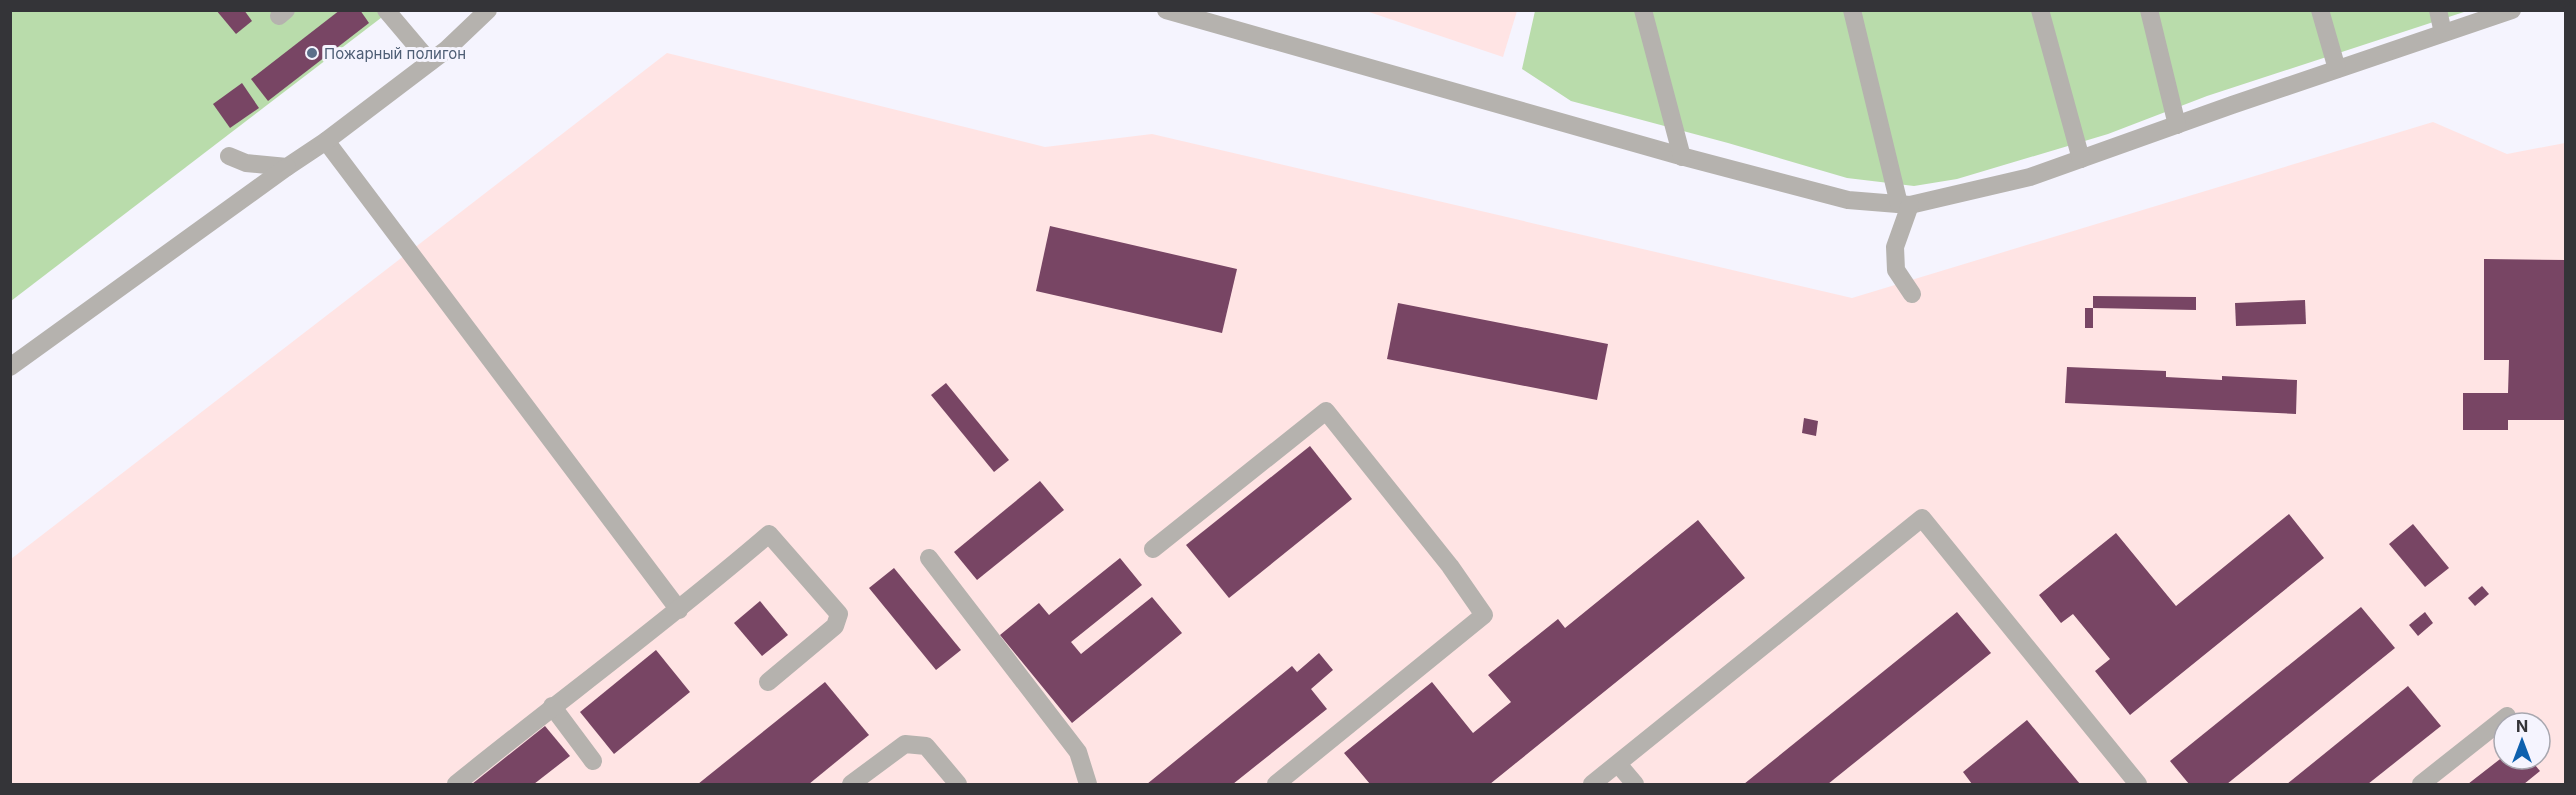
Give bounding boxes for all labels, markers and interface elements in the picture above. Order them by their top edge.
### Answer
place label: Пожарный полигон [324,44,466,63]
marker: Пожарный полигон [305,46,319,60]
north arrow [2492,711,2552,771]
text: N [2516,716,2528,736]

